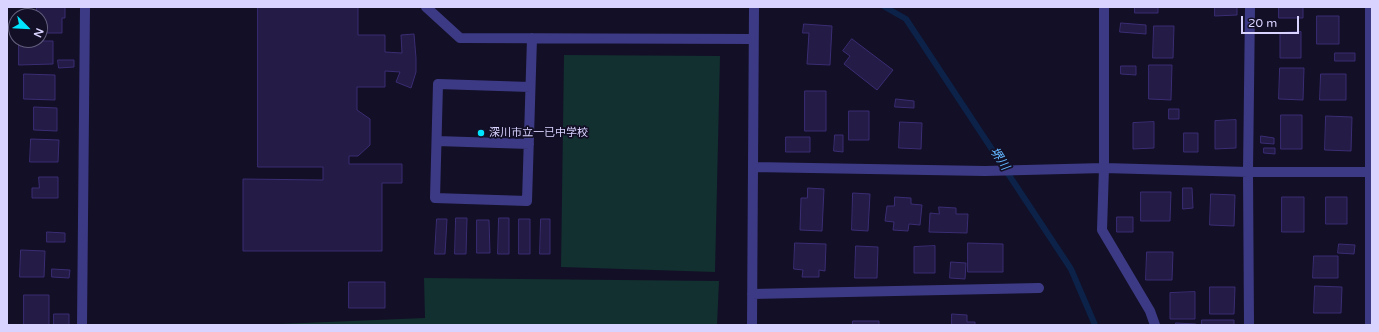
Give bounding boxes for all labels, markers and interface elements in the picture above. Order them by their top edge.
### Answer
north arrow [8,8,48,48]
scale bar [1243,8,1301,34]
text: 20 m [1248,16,1277,30]
text: N [31,26,46,39]
place label: 深川市立一已中学校 [489,126,588,140]
marker: 深川市立一已中学校 [476,128,486,138]
water label: 堺川 [986,145,1012,173]

